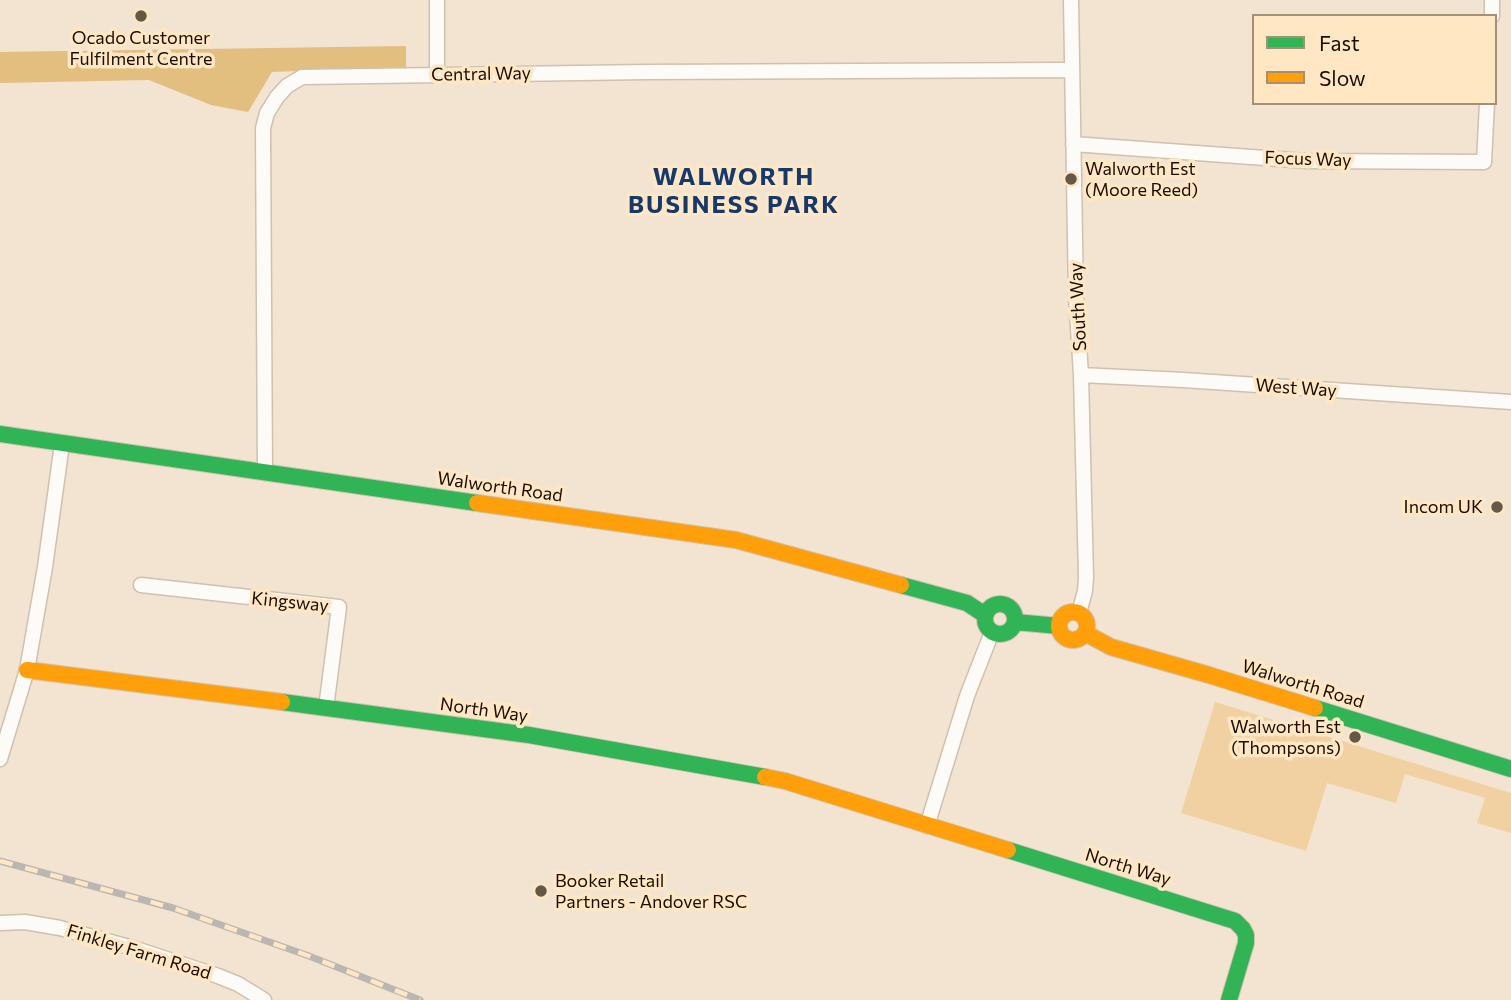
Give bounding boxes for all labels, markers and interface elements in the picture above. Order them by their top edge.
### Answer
marker: Ocado Customer Fulfilment Centre [133,8,149,24]
legend [1252,14,1497,105]
place label: Ocado Customer Fulfilment Centre [69,27,213,70]
text: Fast [1319,30,1360,55]
street label: Central Way [431,62,531,86]
text: Slow [1319,65,1366,90]
street label: Focus Way [1264,147,1352,171]
place label: Walworth Est (Moore Reed) [1085,158,1198,200]
district label: WALWORTH BUSINESS PARK [630,163,838,219]
marker: Walworth Est (Moore Reed) [1063,171,1079,187]
street label: South Way [1065,262,1091,352]
street label: West Way [1255,374,1337,402]
street label: Walworth Road [436,467,564,507]
place label: Incom UK [1404,496,1483,518]
marker: Incom UK [1489,499,1505,515]
street label: Kingsway [250,587,330,617]
street label: Walworth Road [1239,655,1367,713]
street label: North Way [439,693,529,727]
place label: Walworth Est (Thompsons) [1230,716,1341,758]
marker: Walworth Est (Thompsons) [1347,729,1363,745]
street label: North Way [1082,844,1174,890]
place label: Booker Retail Partners - Andover RSC [555,870,747,912]
marker: Booker Retail Partners - Andover RSC [533,883,549,899]
street label: Finkley Farm Road [64,920,214,984]

